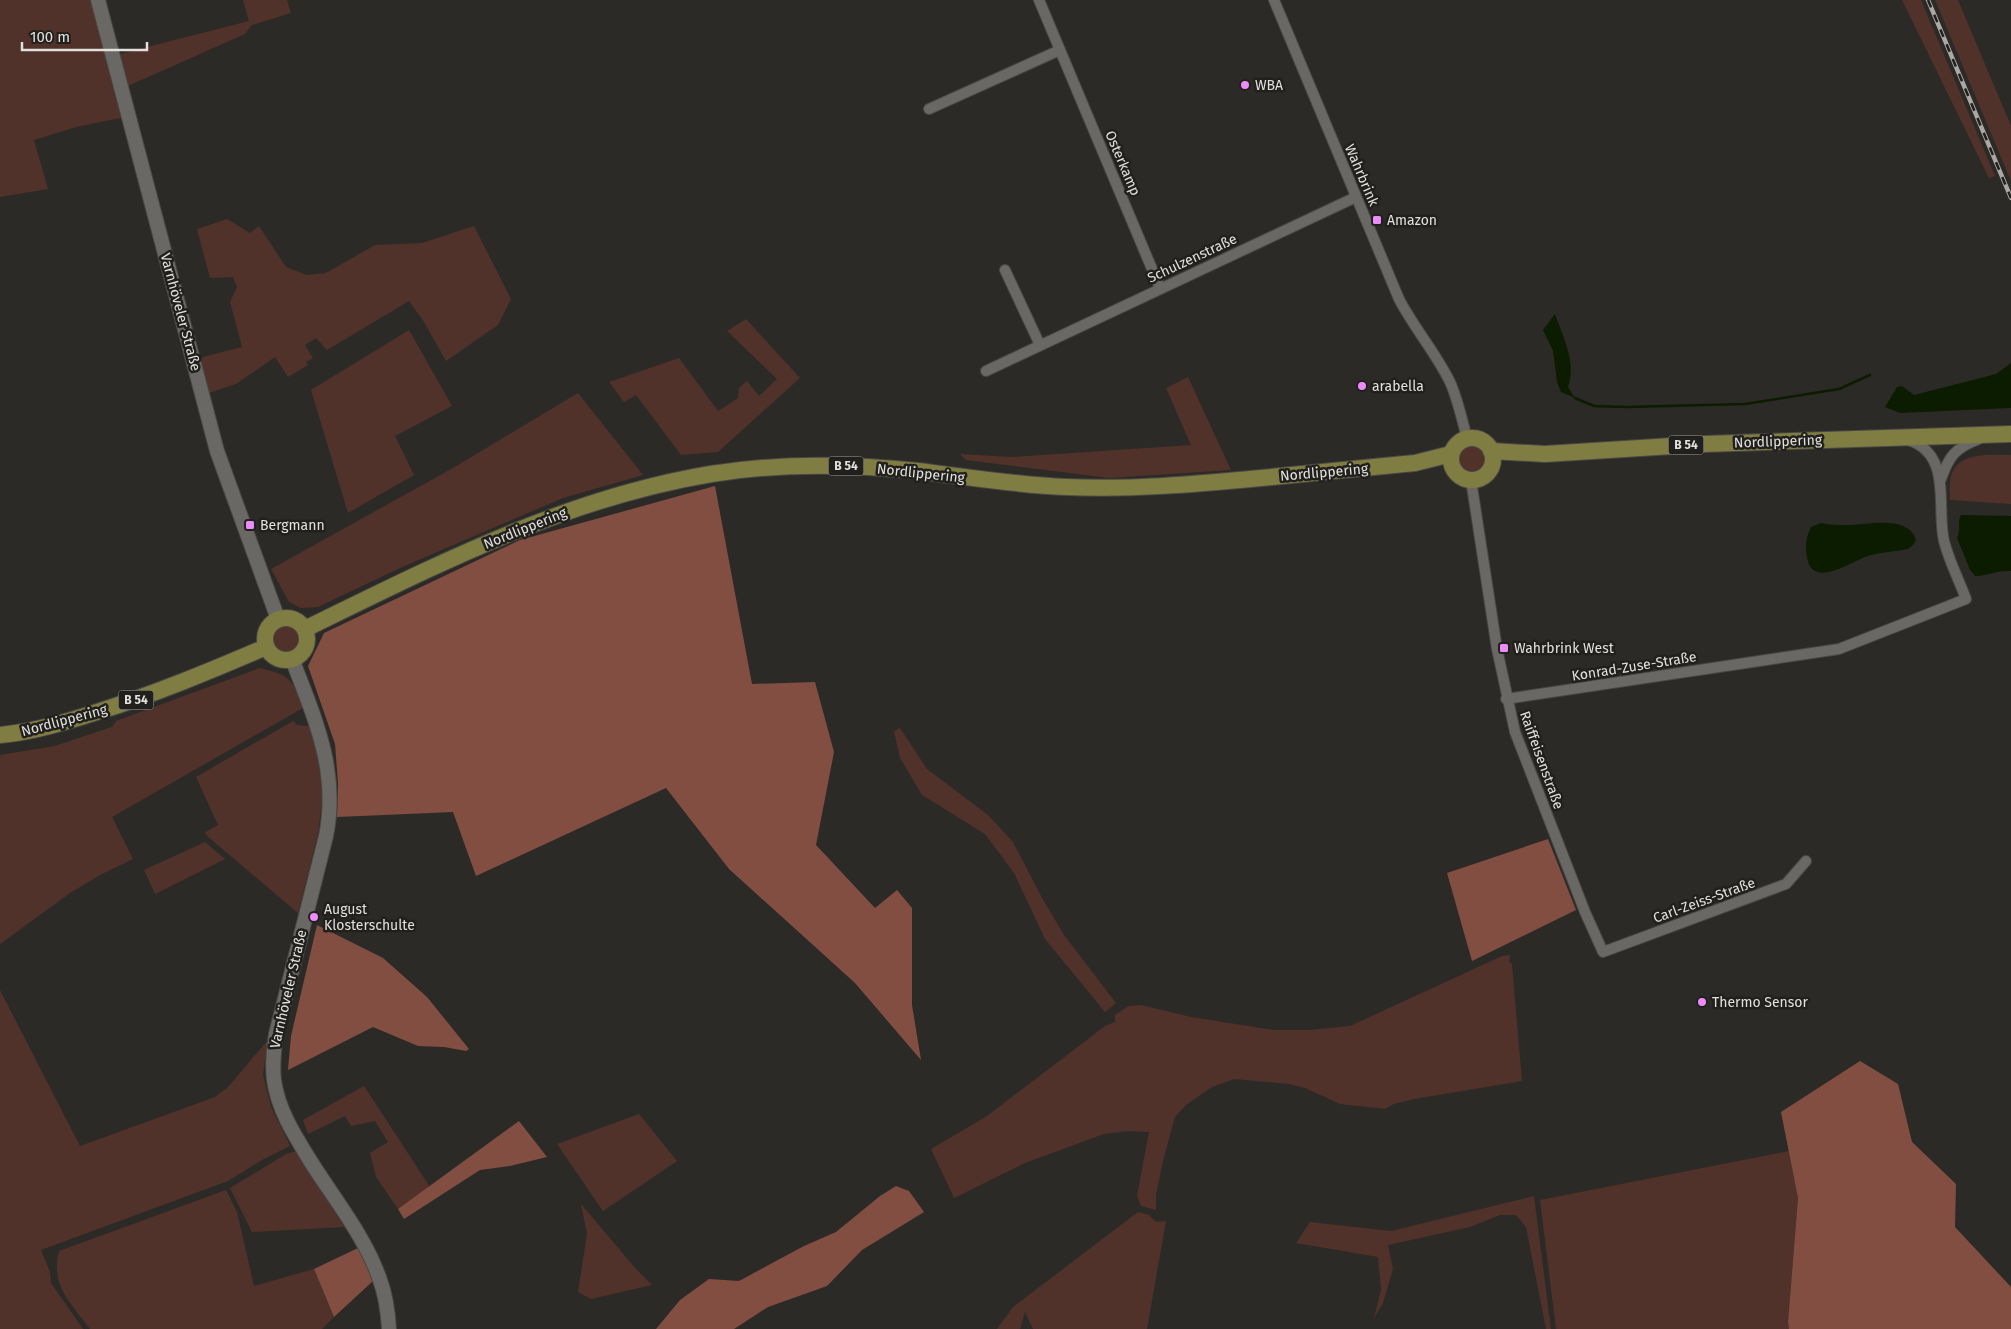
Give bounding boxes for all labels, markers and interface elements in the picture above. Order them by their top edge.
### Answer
scale bar [22,20,148,52]
text: 100 m [30,28,70,46]
place label: WBA [1255,77,1283,94]
marker: WBA [1239,79,1251,91]
street label: Osterkamp [1101,128,1144,198]
street label: Wahrbrink [1341,142,1382,209]
place label: Amazon [1387,212,1437,229]
marker: Amazon [1371,214,1383,226]
street label: Schulzenstraße [1145,230,1240,287]
street label: Varnhöveler Straße [157,251,204,373]
place label: arabella [1372,378,1424,395]
marker: arabella [1356,380,1368,392]
street label: Nordlippering [1734,431,1823,452]
road number: B 54 [1668,436,1704,454]
road number: B 54 [828,456,864,476]
street label: Nordlippering [876,460,966,487]
street label: Nordlippering [1279,460,1369,485]
street label: Nordlippering [481,504,570,553]
place label: Bergmann [260,517,325,534]
marker: Bergmann [244,519,256,531]
place label: Wahrbrink West [1514,640,1615,657]
marker: Wahrbrink West [1498,642,1510,654]
street label: Konrad-Zuse-Straße [1570,648,1698,685]
road number: B 54 [118,690,154,710]
street label: Nordlippering [19,701,110,740]
street label: Raiffeisenstraße [1516,709,1567,812]
street label: Carl-Zeiss-Straße [1651,874,1758,927]
place label: August Klosterschulte [324,901,415,934]
marker: August Klosterschulte [308,911,320,923]
street label: Varnhöveler Straße [267,928,310,1050]
place label: Thermo Sensor [1712,994,1809,1011]
marker: Thermo Sensor [1696,996,1708,1008]

